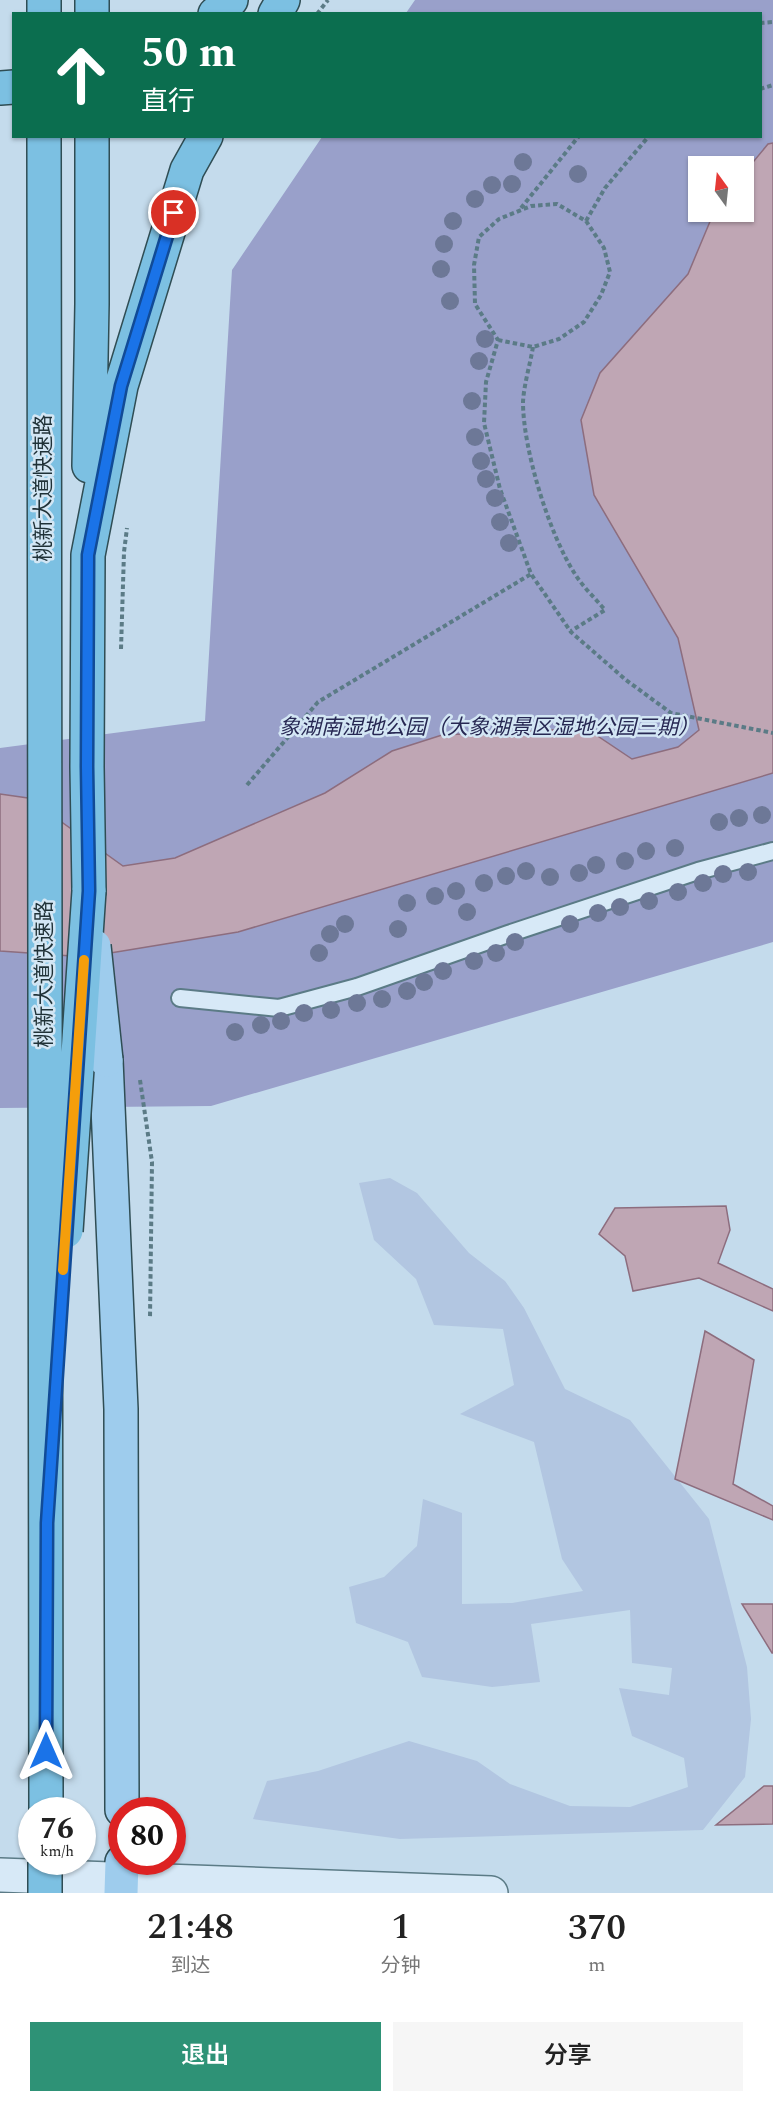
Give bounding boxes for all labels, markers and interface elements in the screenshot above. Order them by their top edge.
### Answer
text: 50 m [141,22,236,85]
icon: ahead [42,36,120,114]
text: 直行 [141,81,195,123]
north arrow [688,156,754,222]
map controls [688,156,754,222]
pin [148,187,199,238]
icon: arrive [157,196,190,229]
street label: 桃新大道快速路 [28,415,60,562]
park label: 象湖南湿地公园（大象湖景区湿地公园三期） [279,712,699,744]
street label: 桃新大道快速路 [29,901,61,1048]
position arrow [14,1719,78,1783]
speed limit sign: 80 [108,1797,186,1875]
text: 76 [40,1806,74,1852]
text: km/h [40,1840,74,1863]
text: 21:48 [147,1900,234,1955]
text: 1 [391,1900,410,1955]
text: 370 [568,1901,626,1956]
text: m [588,1950,606,1980]
text: 到达 [170,1951,210,1981]
text: 分钟 [381,1951,421,1981]
button: 退出 [30,2022,381,2091]
button: 分享 [393,2022,743,2091]

